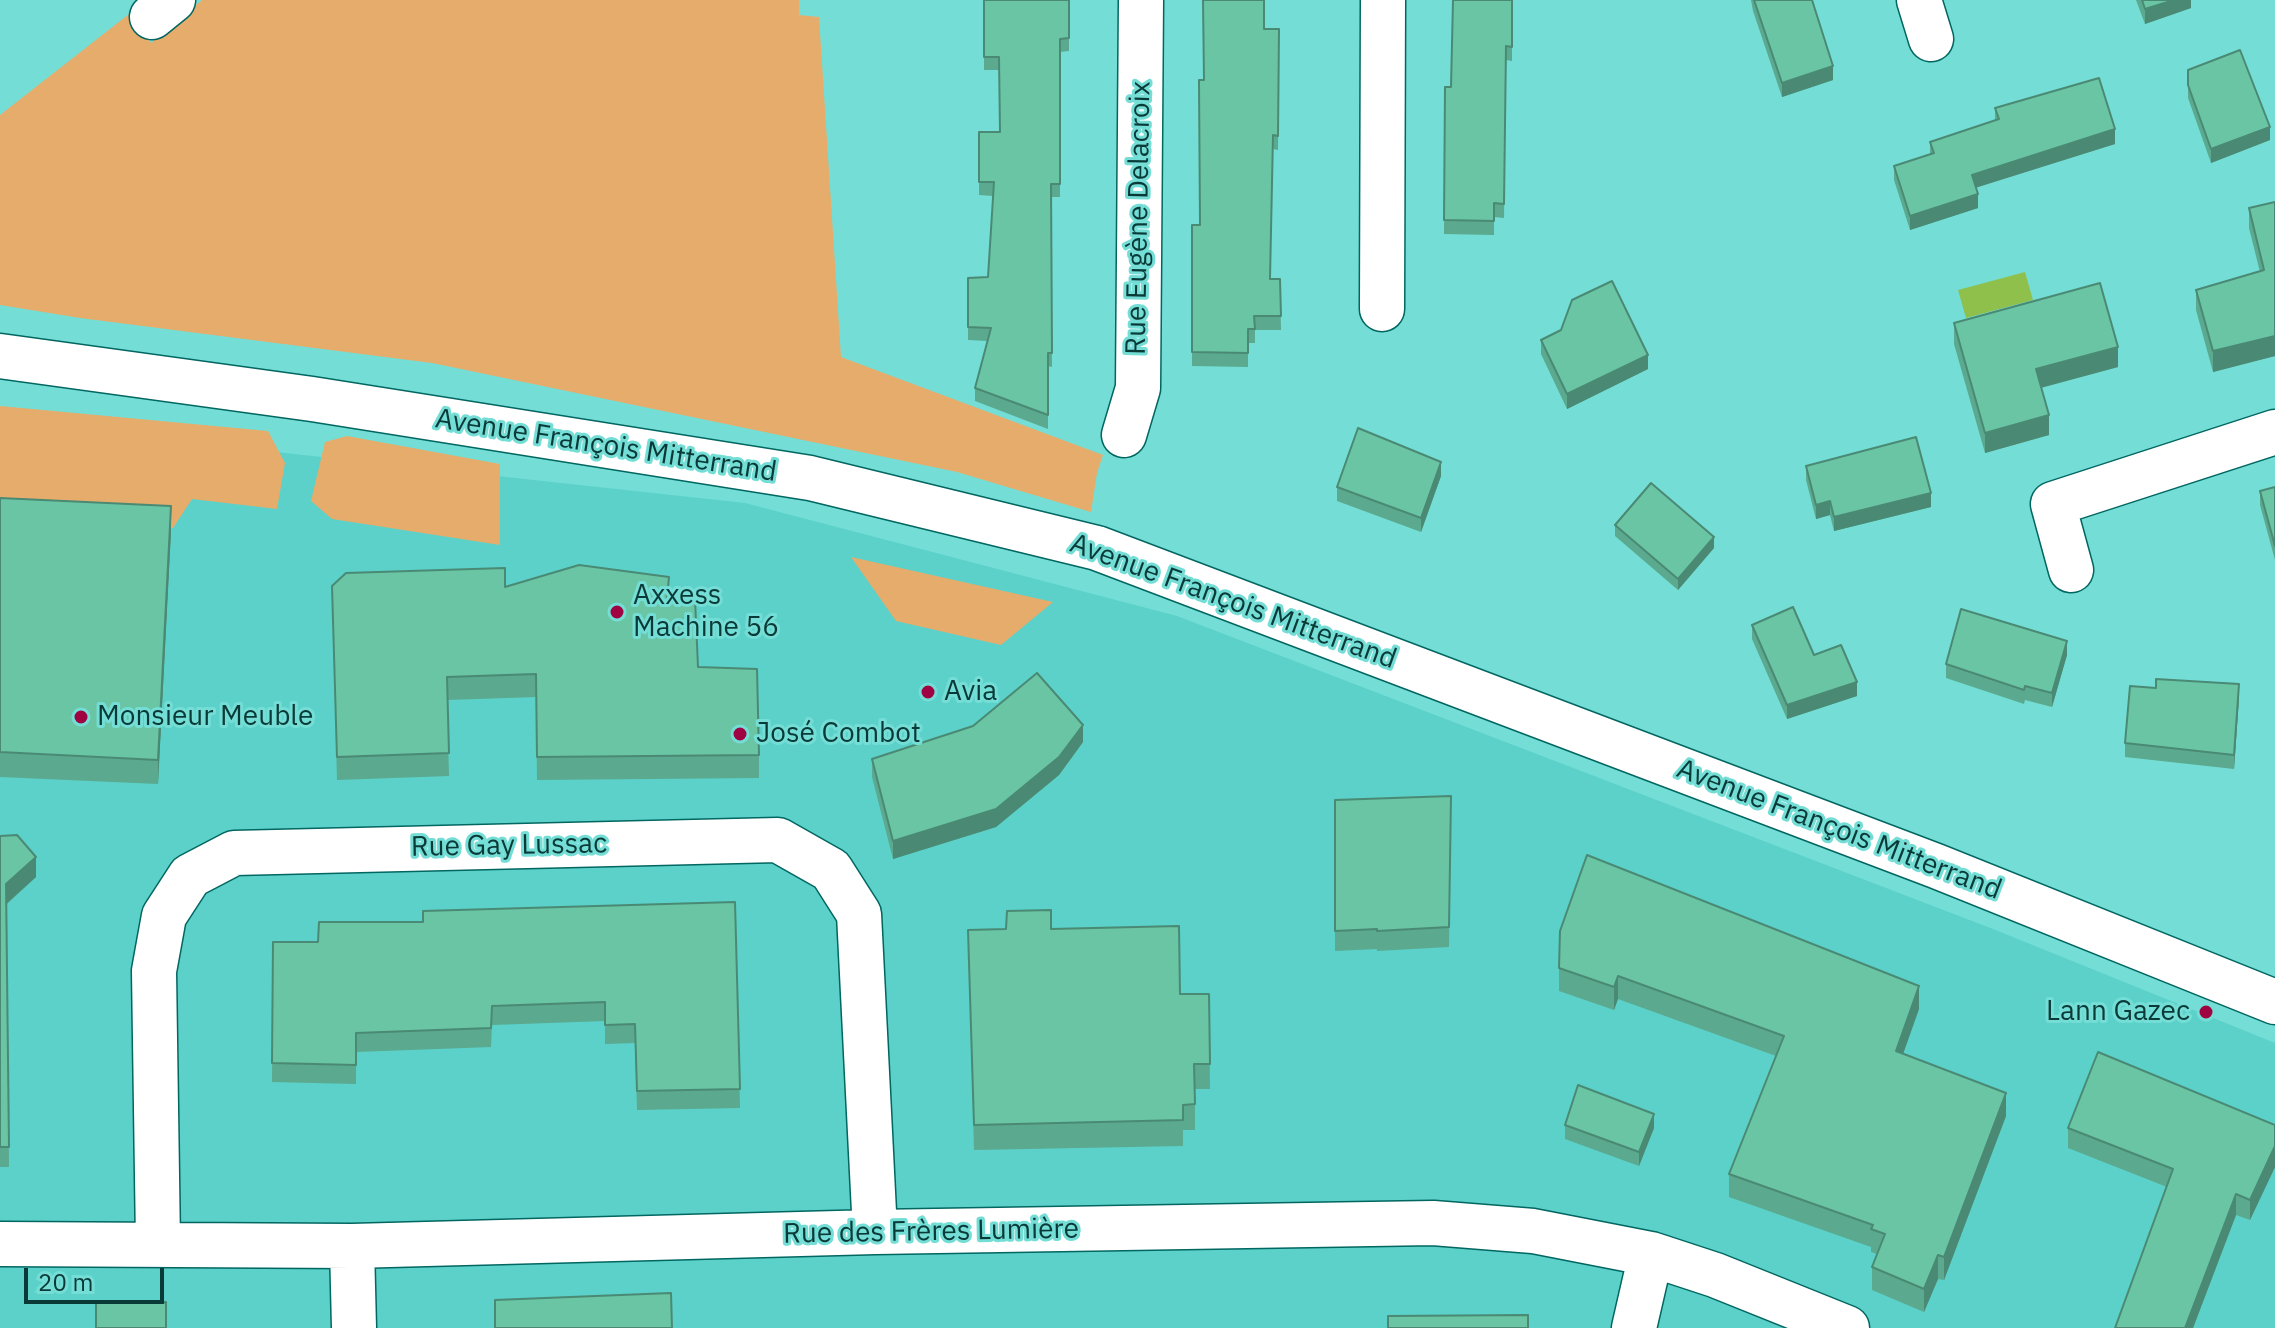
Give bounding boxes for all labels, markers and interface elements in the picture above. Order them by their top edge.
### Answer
street label: Rue Eugène Delacroix [1120,81,1158,355]
street label: Avenue François Mitterrand [433,402,779,490]
street label: Avenue François Mitterrand [1065,527,1401,677]
place label: Axxess Machine 56 [633,579,779,645]
marker: Axxess Machine 56 [608,603,626,621]
place label: Avia [944,675,997,709]
marker: Avia [919,683,937,701]
place label: Monsieur Meuble [97,700,313,734]
marker: Monsieur Meuble [72,708,90,726]
place label: José Combot [756,717,921,751]
marker: José Combot [731,725,749,743]
street label: Avenue François Mitterrand [1672,752,2006,908]
street label: Rue Gay Lussac [410,827,608,865]
place label: Lann Gazec [2046,995,2190,1029]
marker: Lann Gazec [2197,1003,2215,1021]
street label: Rue des Frères Lumière [783,1213,1079,1251]
scale bar [28,1252,168,1302]
text: 20 m [38,1266,93,1298]

